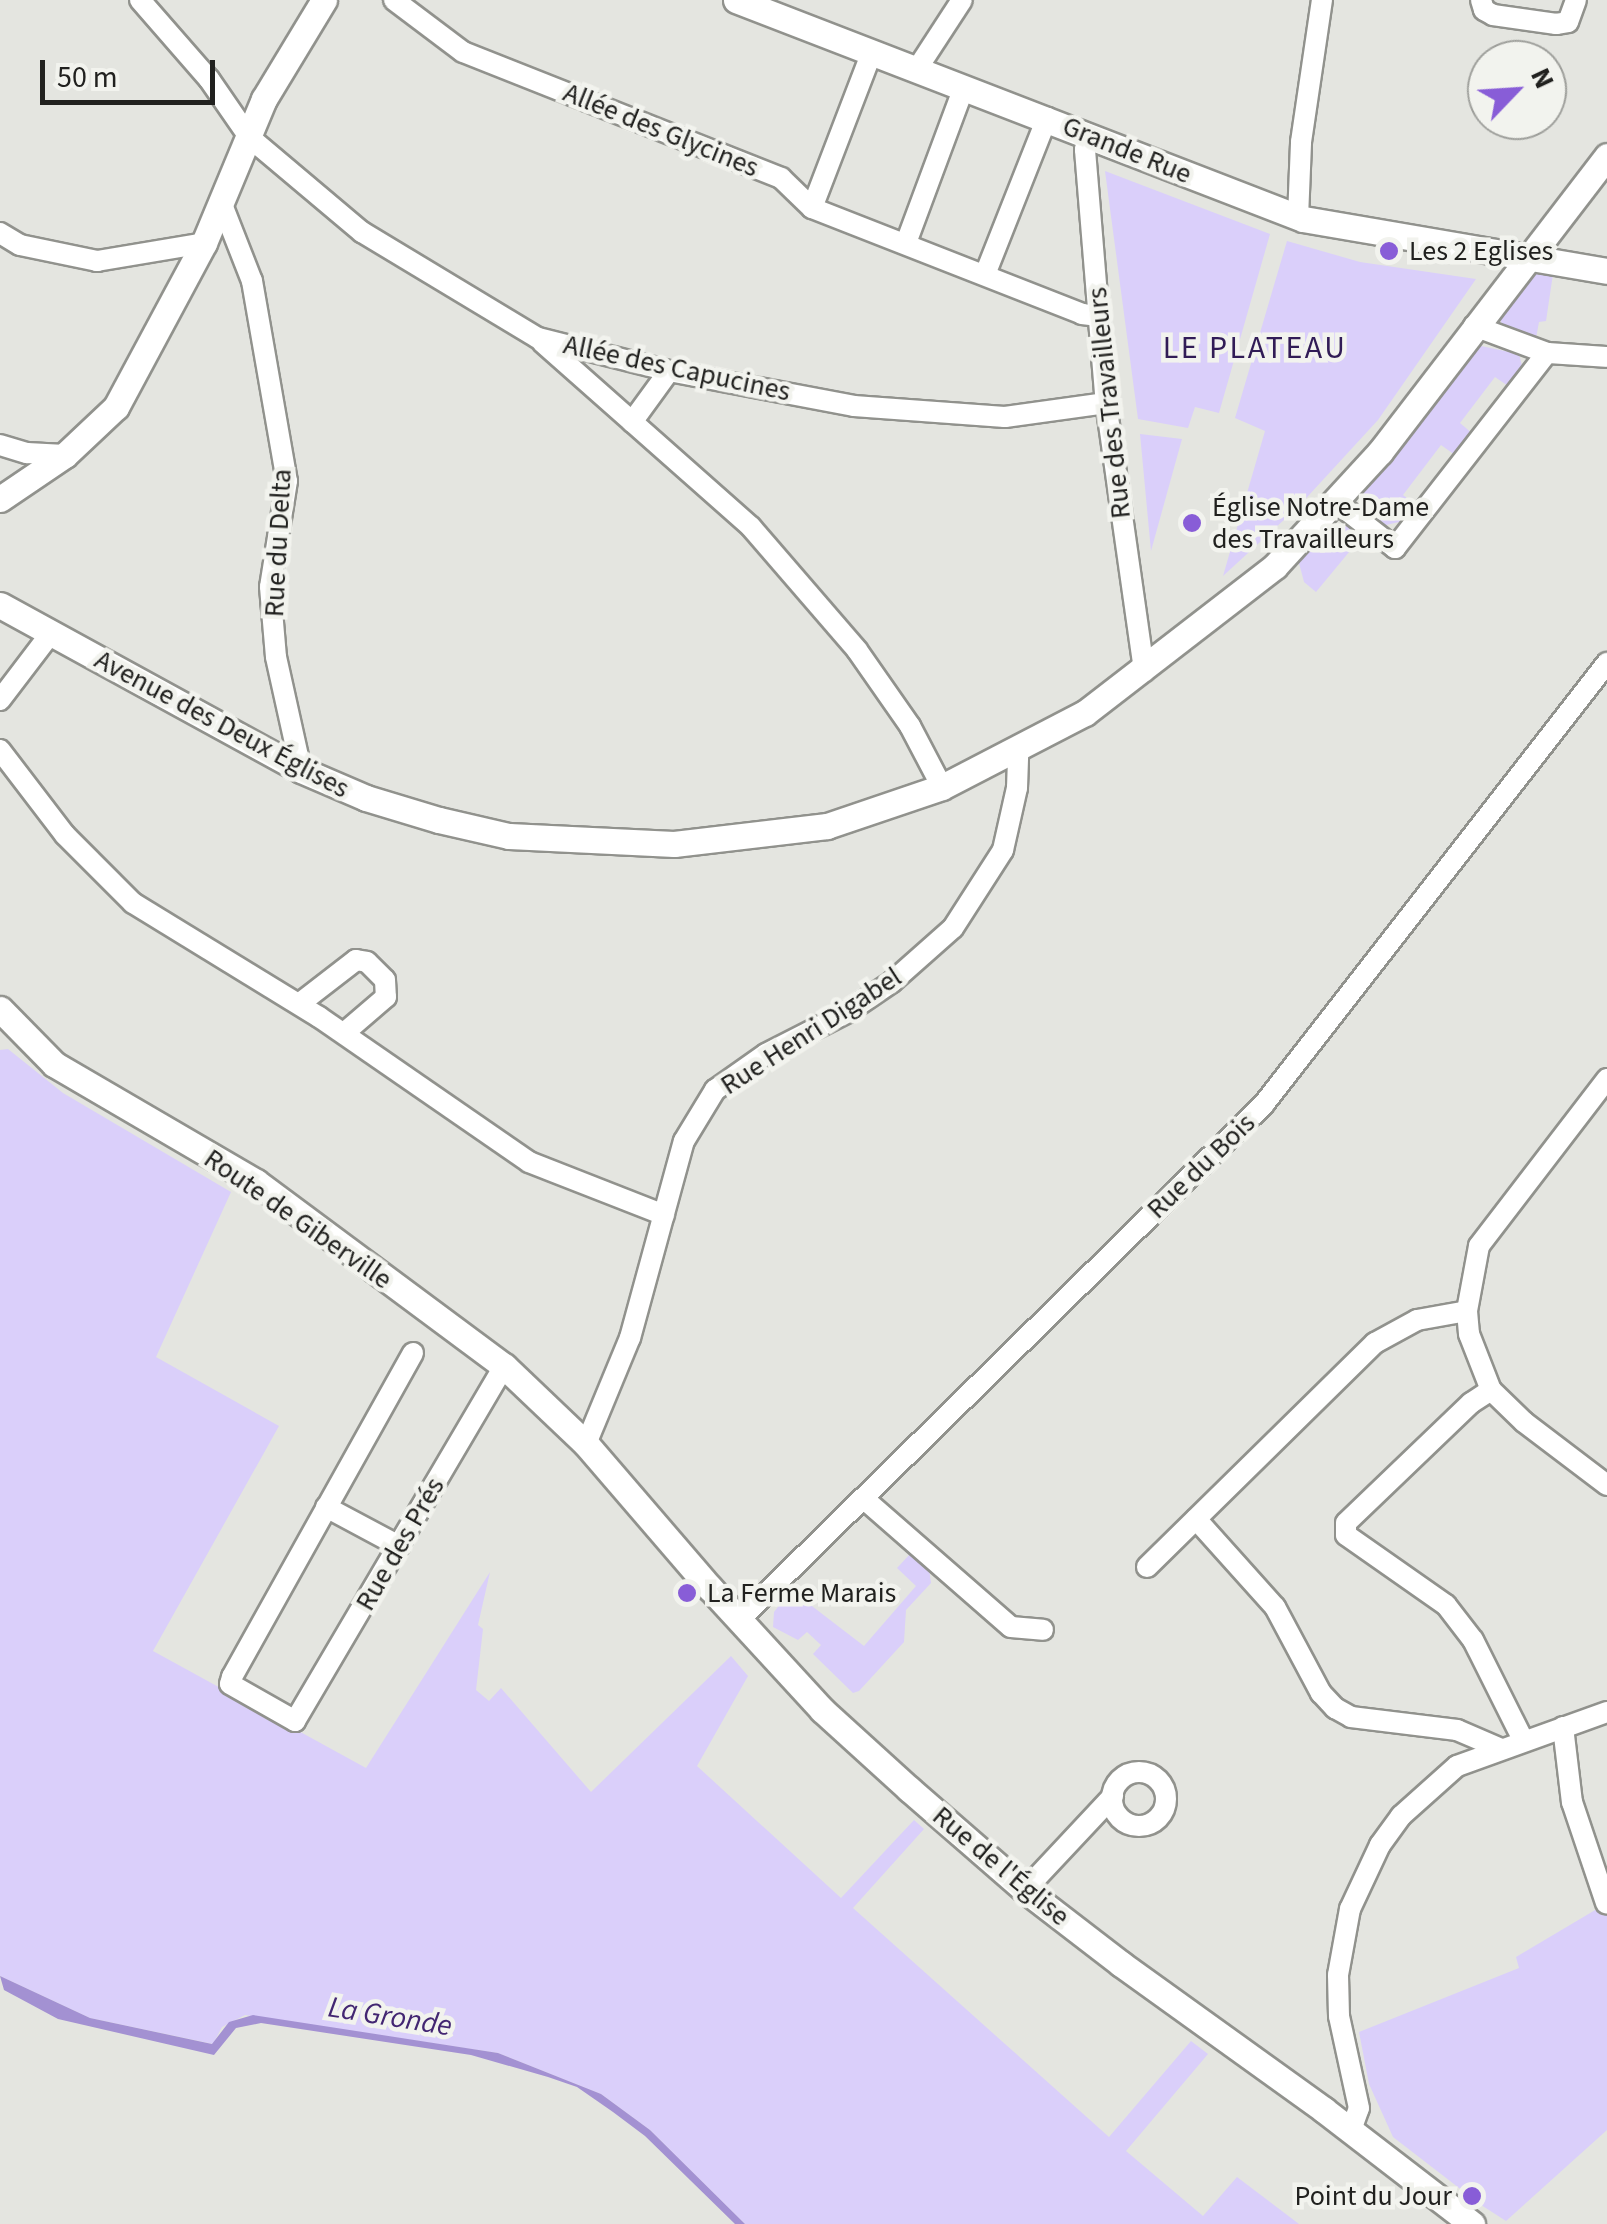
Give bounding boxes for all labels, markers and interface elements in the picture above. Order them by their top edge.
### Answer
scale bar [45,40,220,102]
north arrow [1467,40,1567,140]
text: 50 m [57,56,118,99]
text: N [1520,61,1564,95]
street label: Allée des Glycines [558,76,764,184]
street label: Grande Rue [1058,109,1196,191]
place label: Les 2 Eglises [1409,234,1553,268]
marker: Les 2 Eglises [1378,240,1400,262]
street label: Rue des Travailleurs [1080,286,1138,520]
street label: Allée des Capucines [560,328,794,408]
district label: LE PLATEAU [1163,329,1347,367]
street label: Rue du Delta [257,468,299,618]
place label: Église Notre-Dame des Travailleurs [1212,490,1429,556]
marker: Église Notre-Dame des Travailleurs [1181,512,1203,534]
street label: Avenue des Deux Églises [89,643,355,805]
street label: Rue Henri Digabel [714,960,908,1102]
street label: Rue du Bois [1140,1106,1262,1226]
street label: Route de Giberville [198,1142,398,1296]
street label: Rue des Prés [348,1471,452,1617]
place label: La Ferme Marais [707,1576,896,1610]
marker: La Ferme Marais [676,1582,698,1604]
street label: Rue de l'Église [926,1799,1076,1933]
water label: La Gronde [326,1989,454,2045]
place label: Point du Jour [1294,2179,1452,2213]
marker: Point du Jour [1461,2185,1483,2207]

